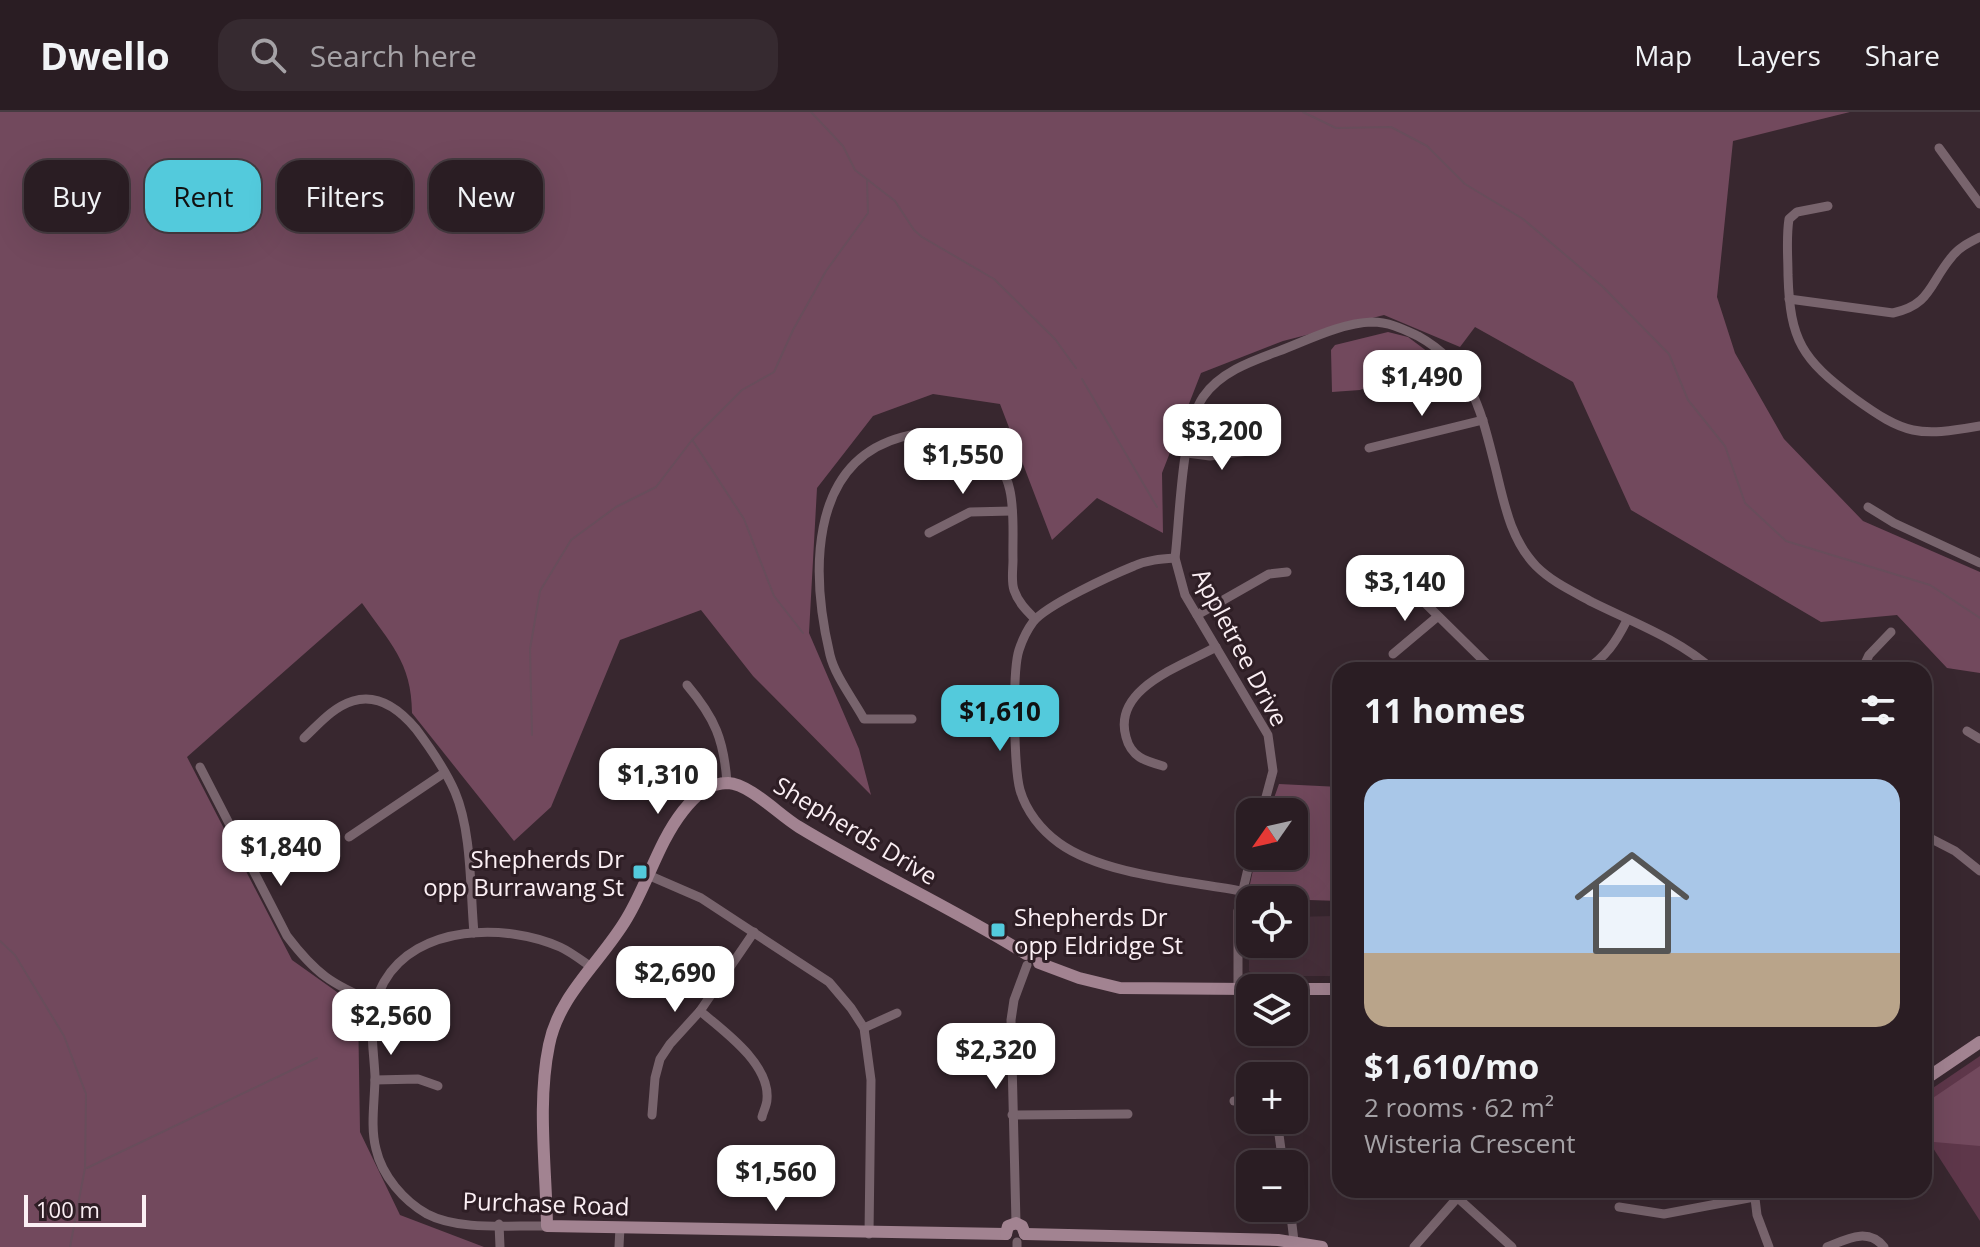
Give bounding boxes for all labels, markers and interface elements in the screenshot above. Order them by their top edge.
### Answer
search box [218,19,778,91]
text: Dwello [40,29,170,81]
icon: search [246,33,290,77]
text: Search here [310,35,477,76]
text: Map [1634,36,1692,74]
text: Layers [1736,36,1821,74]
text: Share [1865,36,1940,74]
chip: Buy [24,160,129,232]
chip: Rent [145,160,261,232]
chip: Filters [277,160,413,232]
chip: New [429,160,543,232]
pin: $1,490 [1357,350,1487,418]
text: $1,490 [1381,358,1463,394]
pin: $3,200 [1157,404,1287,472]
text: $3,200 [1181,412,1263,448]
pin: $1,550 [898,428,1028,496]
text: $1,550 [922,436,1004,472]
pin: $3,140 [1340,555,1470,623]
street label: Appletree Drive [1185,562,1297,732]
text: $3,140 [1364,563,1446,599]
pin: $1,610 [935,685,1065,753]
text: 11 homes [1364,687,1525,733]
icon: filters [1856,688,1900,732]
text: $1,610 [959,693,1041,729]
pin: $1,310 [593,748,723,816]
text: $1,310 [617,756,699,792]
street label: Shepherds Drive [768,768,944,892]
north arrow [1236,798,1308,870]
map controls [1236,798,1308,1222]
pin: $1,840 [216,820,346,888]
text: $1,840 [240,828,322,864]
icon: home [1560,831,1704,975]
place label: Shepherds Dr opp Burrawang St [423,842,624,903]
marker: Shepherds Dr opp Burrawang St [631,863,649,881]
button: locate [1236,886,1308,958]
place label: Shepherds Dr opp Eldridge St [1014,900,1183,961]
marker: Shepherds Dr opp Eldridge St [989,921,1007,939]
pin: $2,690 [610,946,740,1014]
text: $2,690 [634,954,716,990]
button: layers [1236,974,1308,1046]
pin: $2,560 [326,989,456,1057]
text: $2,560 [350,997,432,1033]
pin: $2,320 [931,1023,1061,1091]
text: $2,320 [955,1031,1037,1067]
text: $1,610/mo [1364,1043,1539,1089]
button: + [1236,1062,1308,1134]
text: 2 rooms · 62 m² [1364,1089,1554,1125]
text: Wisteria Crescent [1364,1125,1575,1161]
pin: $1,560 [711,1145,841,1213]
button: − [1236,1150,1308,1222]
text: $1,560 [735,1153,817,1189]
street label: Purchase Road [462,1184,630,1222]
scale bar [24,1191,146,1227]
text: 100 m [36,1194,100,1224]

